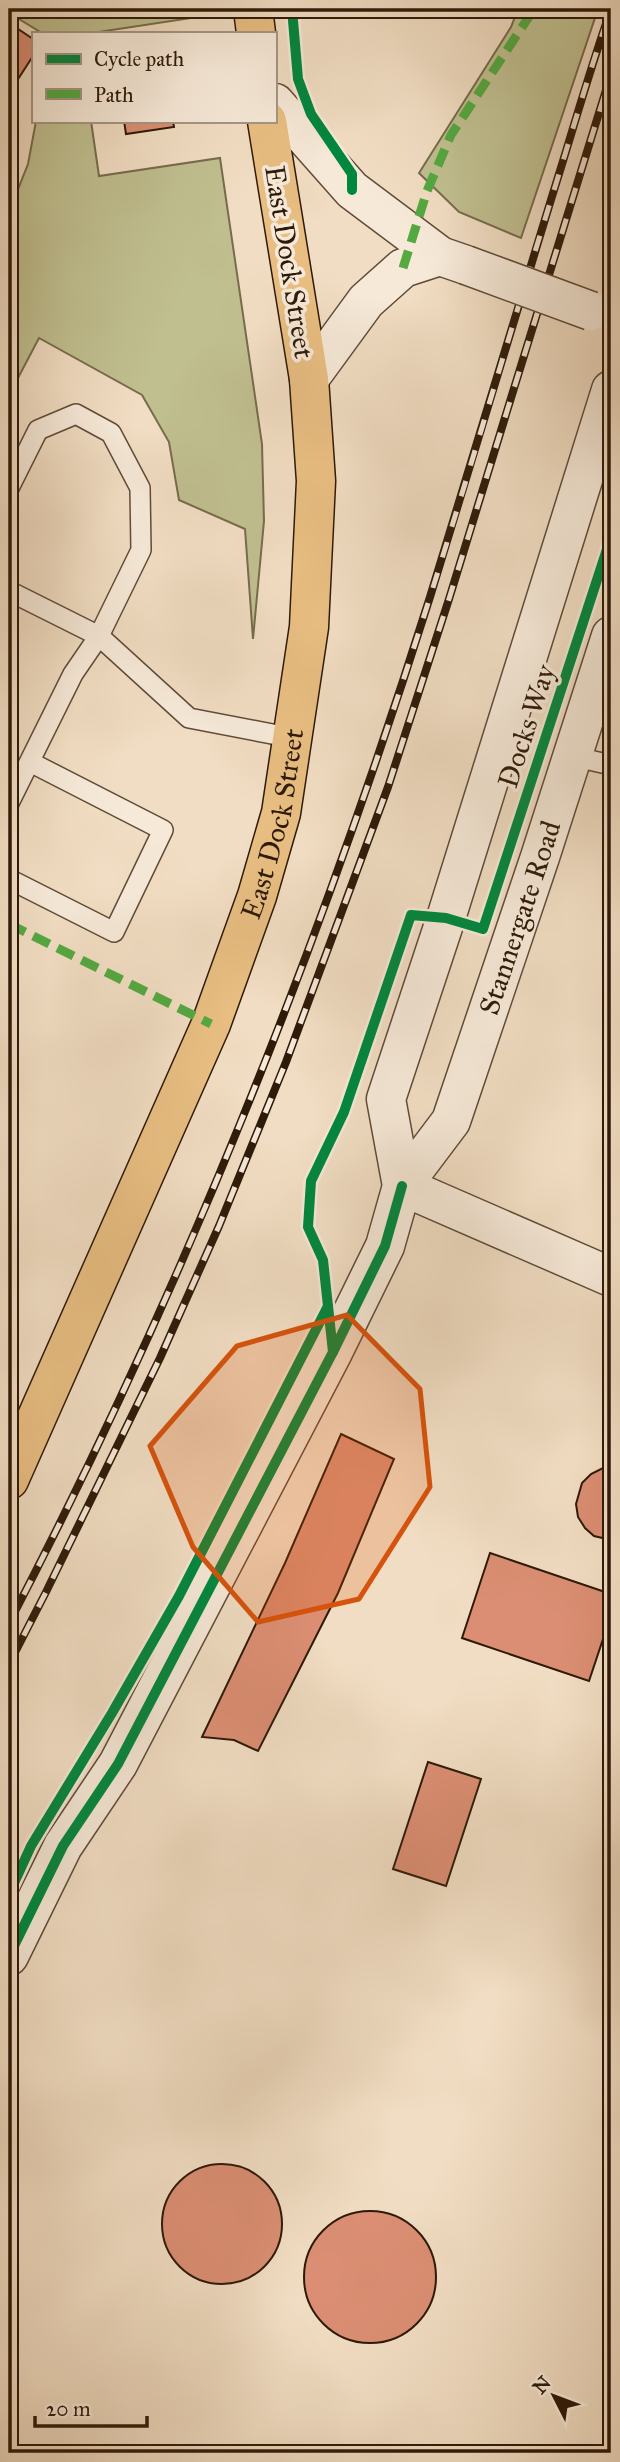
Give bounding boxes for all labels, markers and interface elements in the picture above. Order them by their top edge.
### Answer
legend [32,32,276,122]
text: Cycle path [94,46,185,72]
text: Path [94,82,134,108]
street label: East Dock Street [257,163,322,361]
street label: Docks Way [490,659,563,792]
street label: East Dock Street [233,726,312,924]
street label: Stannergate Road [471,816,569,1019]
north arrow [518,2360,588,2430]
text: N [528,2371,556,2399]
scale bar [35,2385,147,2429]
text: 20 m [46,2396,91,2422]

